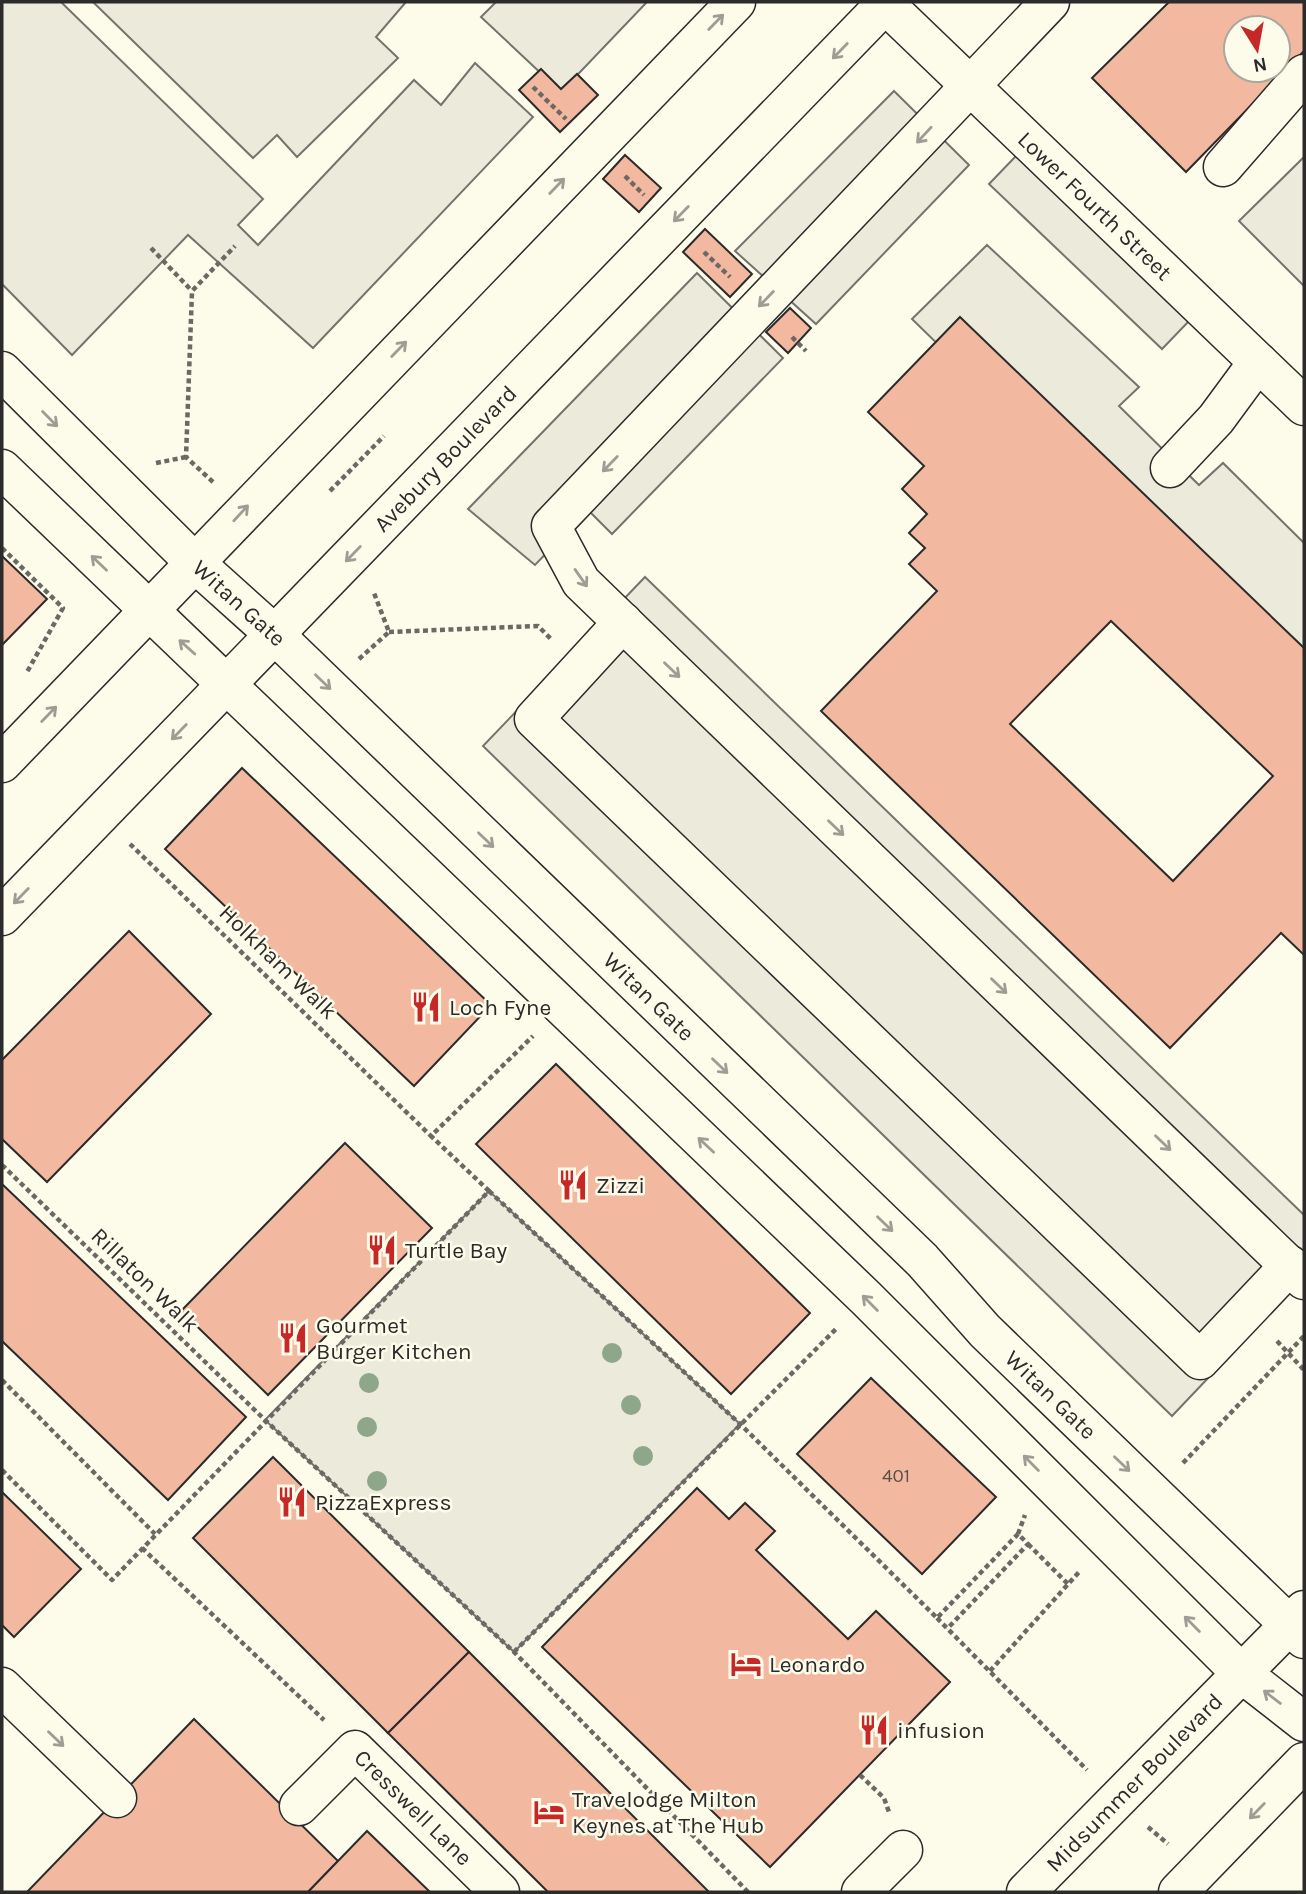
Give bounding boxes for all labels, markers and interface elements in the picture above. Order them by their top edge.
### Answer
one-way arrow [707,14,724,31]
north arrow [1222,14,1292,84]
one-way arrow [831,42,848,59]
text: N [1251,53,1269,77]
one-way arrow [915,126,932,143]
street label: Lower Fourth Street [1013,126,1178,286]
one-way arrow [549,178,566,195]
one-way arrow [673,205,690,222]
one-way arrow [758,290,775,307]
one-way arrow [391,341,408,358]
street label: Avebury Boulevard [368,379,522,537]
one-way arrow [42,411,59,428]
one-way arrow [601,455,618,472]
one-way arrow [233,504,249,522]
one-way arrow [344,545,361,562]
street label: Witan Gate [187,554,292,652]
one-way arrow [91,555,108,572]
one-way arrow [573,569,588,588]
one-way arrow [178,639,196,655]
one-way arrow [663,661,680,678]
one-way arrow [314,673,331,690]
one-way arrow [41,705,58,722]
one-way arrow [171,723,188,740]
one-way arrow [827,819,844,836]
one-way arrow [478,831,495,848]
one-way arrow [13,887,30,904]
street label: Holkham Walk [214,899,342,1025]
street label: Witan Gate [598,946,700,1046]
one-way arrow [991,977,1008,994]
restaurant icon: Loch Fyne [409,990,443,1024]
place label: Loch Fyne [449,994,551,1021]
one-way arrow [711,1058,728,1075]
one-way arrow [1154,1135,1171,1152]
one-way arrow [697,1137,715,1153]
restaurant icon: Zizzi [556,1168,590,1202]
place label: Zizzi [596,1172,645,1199]
one-way arrow [876,1215,893,1232]
street label: Rillaton Walk [86,1222,204,1338]
restaurant icon: Turtle Bay [365,1233,399,1267]
place label: Turtle Bay [405,1237,507,1264]
one-way arrow [862,1294,879,1311]
place label: Gourmet Burger Kitchen [316,1312,472,1365]
restaurant icon: Gourmet Burger Kitchen [276,1321,310,1355]
street label: Witan Gate [1000,1345,1102,1445]
one-way arrow [1023,1455,1040,1472]
one-way arrow [1113,1456,1130,1473]
house number: 401 [882,1465,910,1487]
restaurant icon: PizzaExpress [275,1485,309,1519]
place label: PizzaExpress [315,1489,452,1516]
one-way arrow [1184,1616,1201,1633]
hotel icon: Leonardo [729,1647,763,1681]
place label: Leonardo [769,1651,865,1678]
street label: Midsummer Boulevard [1040,1687,1228,1877]
one-way arrow [1264,1690,1282,1705]
restaurant icon: infusion [857,1713,891,1747]
place label: infusion [897,1717,985,1744]
one-way arrow [47,1730,64,1747]
street label: Cresswell Lane [349,1744,478,1871]
place label: Travelodge Milton Keynes at The Hub [572,1786,764,1839]
hotel icon: Travelodge Milton Keynes at The Hub [532,1795,566,1829]
one-way arrow [1248,1802,1265,1819]

